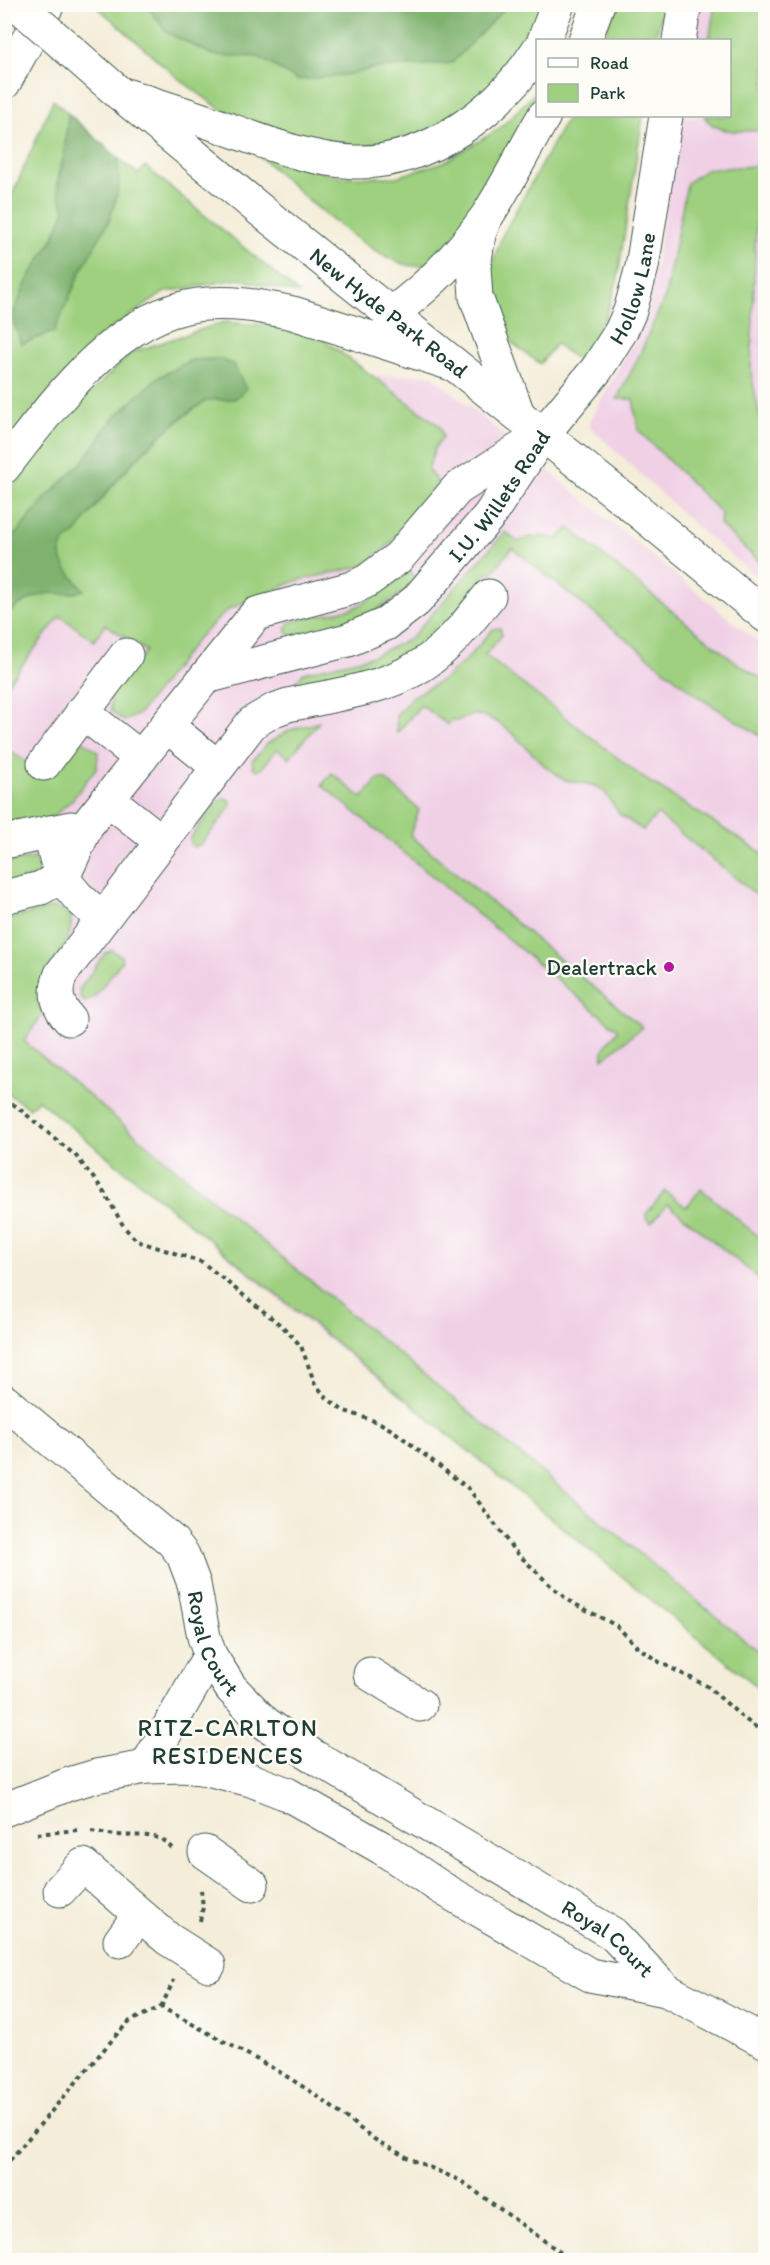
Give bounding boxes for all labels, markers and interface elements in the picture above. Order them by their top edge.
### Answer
legend [536,39,731,117]
text: Road [590,52,629,74]
text: Park [590,82,625,104]
street label: Hollow Lane [603,231,661,350]
street label: New Hyde Park Road [304,242,473,384]
street label: I.U. Willets Road [443,425,556,568]
place label: Dealertrack [546,954,658,981]
marker: Dealertrack [662,960,676,974]
street label: Royal Court [182,1588,245,1702]
district label: RITZ-CARLTON RESIDENCES [138,1713,318,1770]
street label: Royal Court [557,1894,660,1983]

